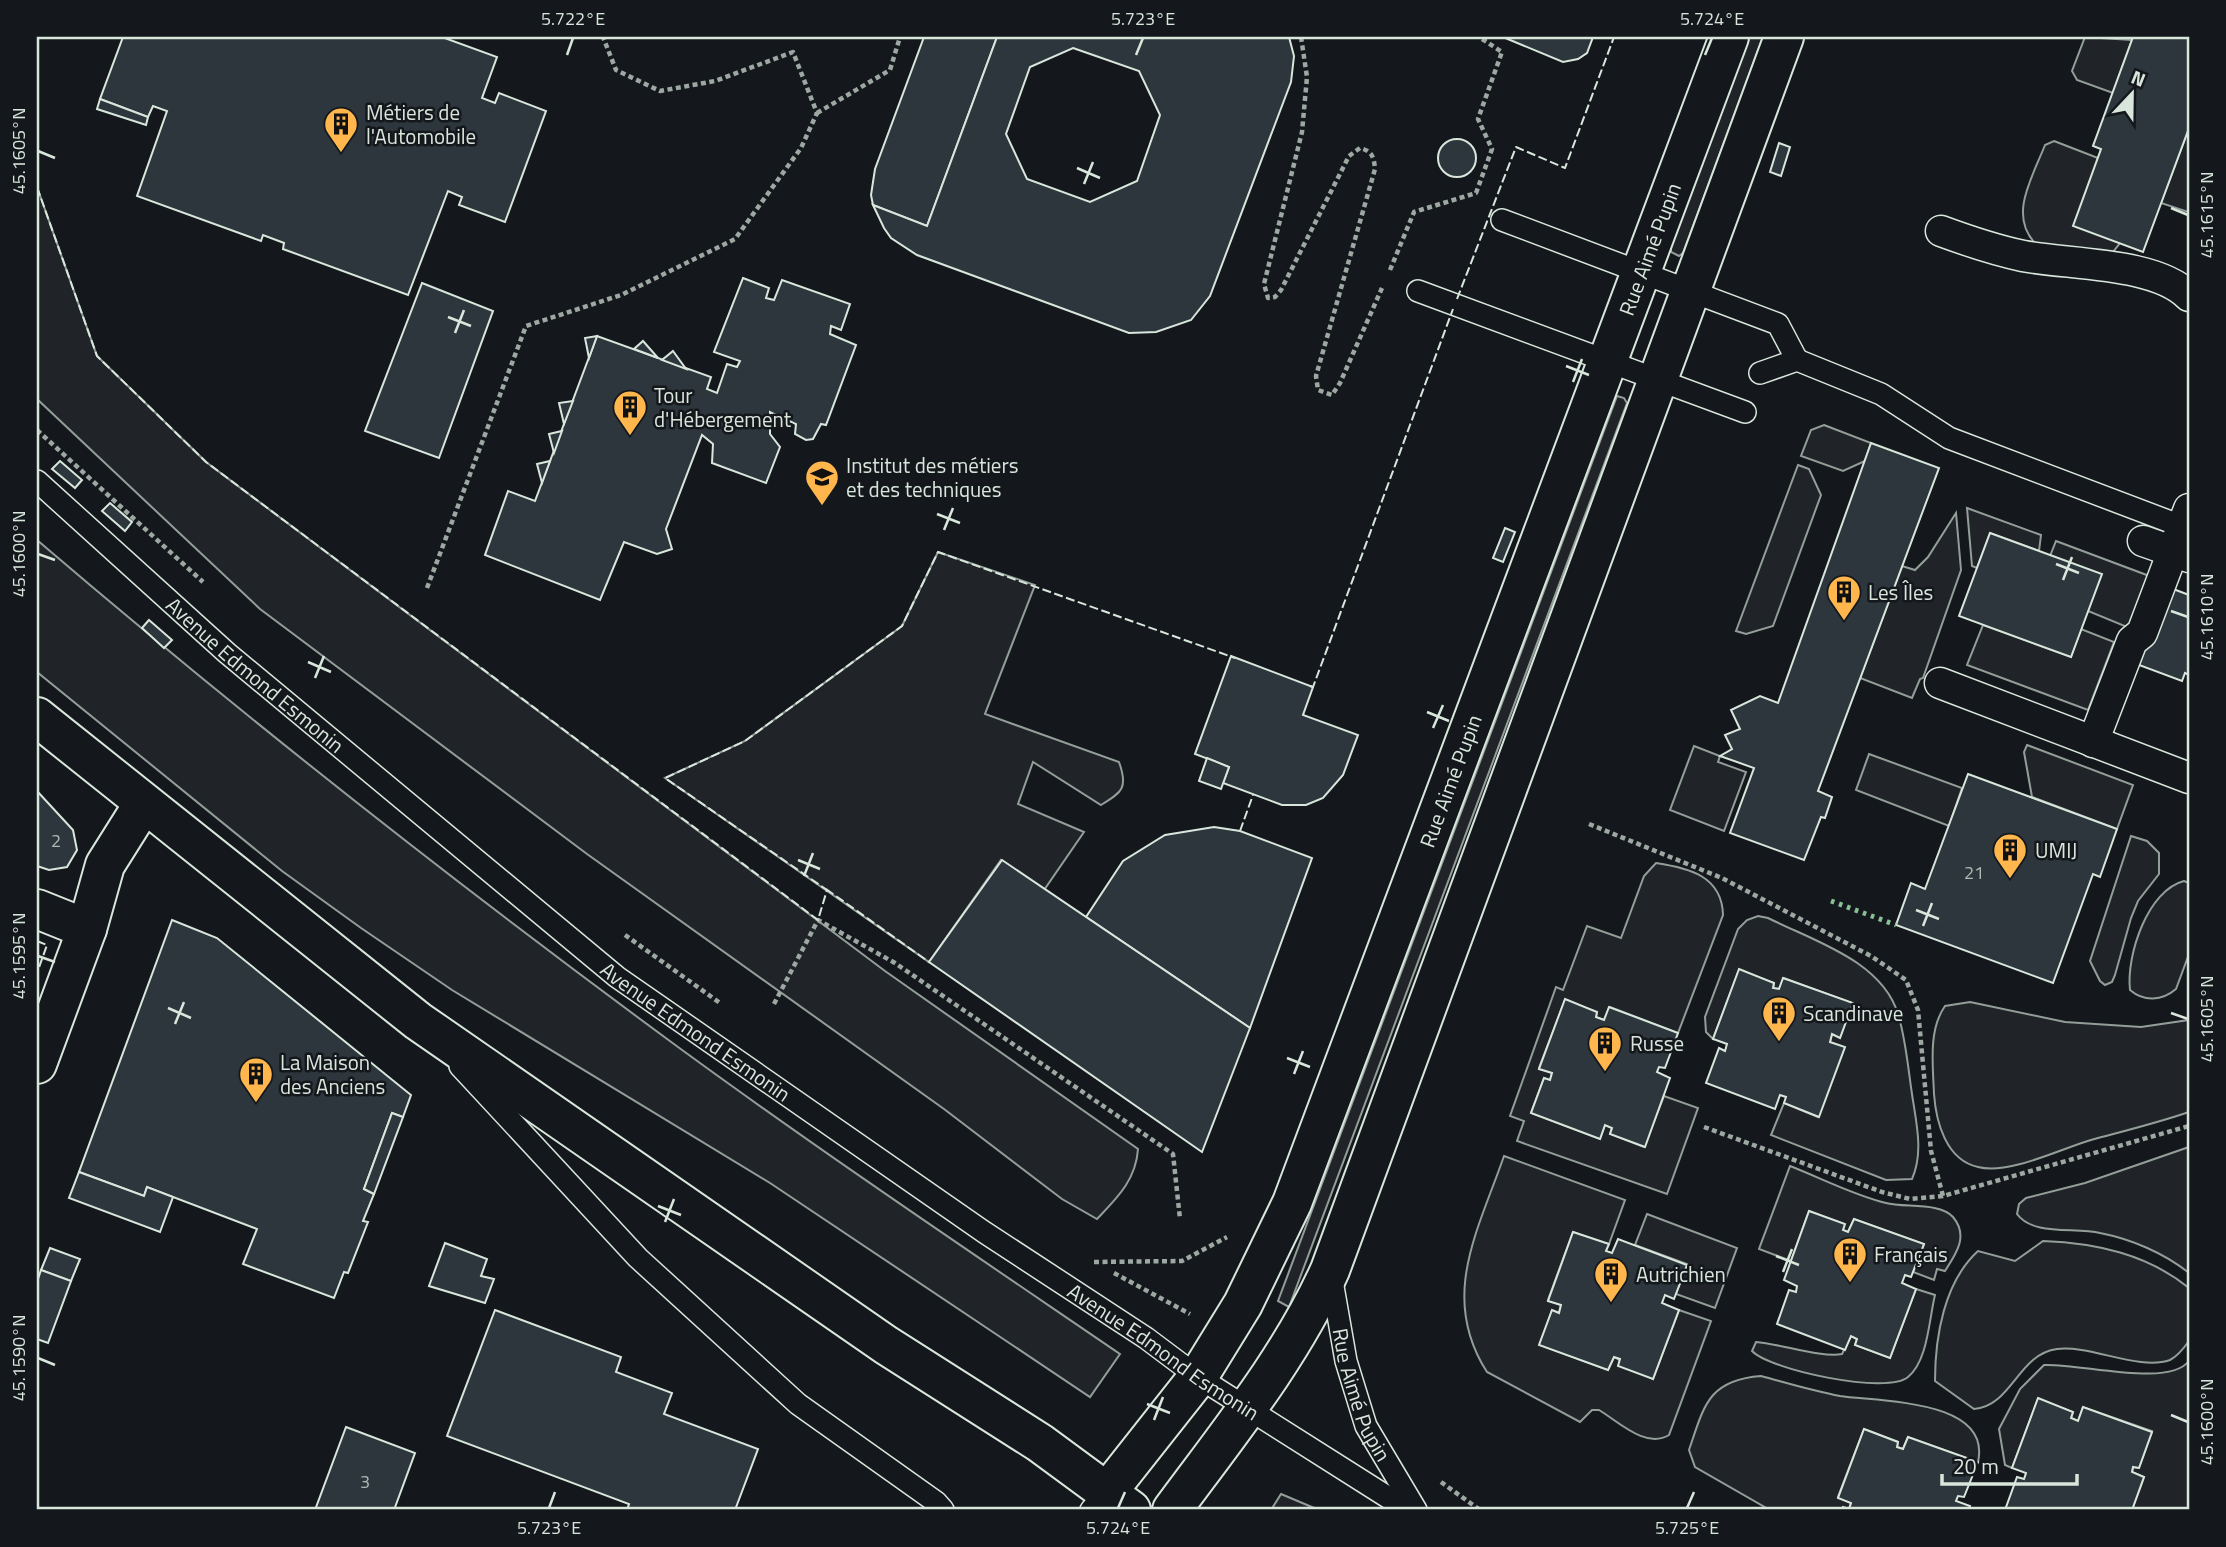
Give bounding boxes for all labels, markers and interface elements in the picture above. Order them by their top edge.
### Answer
text: 5.722°E [541,5,605,32]
text: 5.723°E [1111,5,1175,32]
text: 5.724°E [1680,5,1744,32]
north arrow [2096,60,2166,130]
text: N [2127,62,2150,94]
place label: Métiers de l'Automobile [366,96,476,152]
building icon: Métiers de l'Automobile [322,105,360,154]
text: 45.1605°N [5,108,32,194]
text: 45.1615°N [2193,172,2220,258]
street label: Rue Aimé Pupin [1610,178,1689,320]
place label: Tour d'Hébergement [654,379,792,435]
building icon: Tour d'Hébergement [611,388,649,437]
place label: Institut des métiers et des techniques [846,449,1019,505]
school or university icon: Institut des métiers et des techniques [803,458,841,507]
text: 45.1600°N [5,511,32,597]
building icon: Les Îles [1825,573,1863,622]
text: 45.1610°N [2193,574,2220,660]
place label: Les Îles [1868,576,1933,608]
street label: Avenue Edmond Esmonin [159,589,352,760]
street label: Rue Aimé Pupin [1411,710,1490,852]
house number: 2 [51,827,61,854]
building icon: UMIJ [1991,831,2029,880]
place label: UMIJ [2035,834,2077,866]
house number: 21 [1964,859,1984,886]
text: 45.1595°N [5,913,32,999]
street label: Avenue Edmond Esmonin [594,954,797,1109]
text: 45.1605°N [2193,976,2220,1062]
building icon: Scandinave [1760,994,1798,1043]
place label: Scandinave [1803,997,1903,1029]
building icon: Russe [1586,1024,1624,1073]
place label: Russe [1630,1027,1684,1059]
place label: La Maison des Anciens [280,1046,385,1102]
building icon: La Maison des Anciens [237,1055,275,1104]
building icon: Français [1831,1235,1869,1284]
place label: Français [1874,1238,1948,1270]
building icon: Autrichien [1592,1255,1630,1304]
place label: Autrichien [1636,1258,1726,1290]
street label: Avenue Edmond Esmonin [1061,1275,1266,1428]
text: 45.1590°N [5,1315,32,1401]
street label: Rue Aimé Pupin [1325,1326,1399,1467]
text: 45.1600°N [2193,1379,2220,1465]
scale bar [1942,1442,2077,1486]
text: 20 m [1953,1450,1999,1482]
house number: 3 [360,1468,370,1495]
text: 5.723°E [517,1514,581,1541]
text: 5.724°E [1086,1514,1150,1541]
text: 5.725°E [1655,1514,1719,1541]

